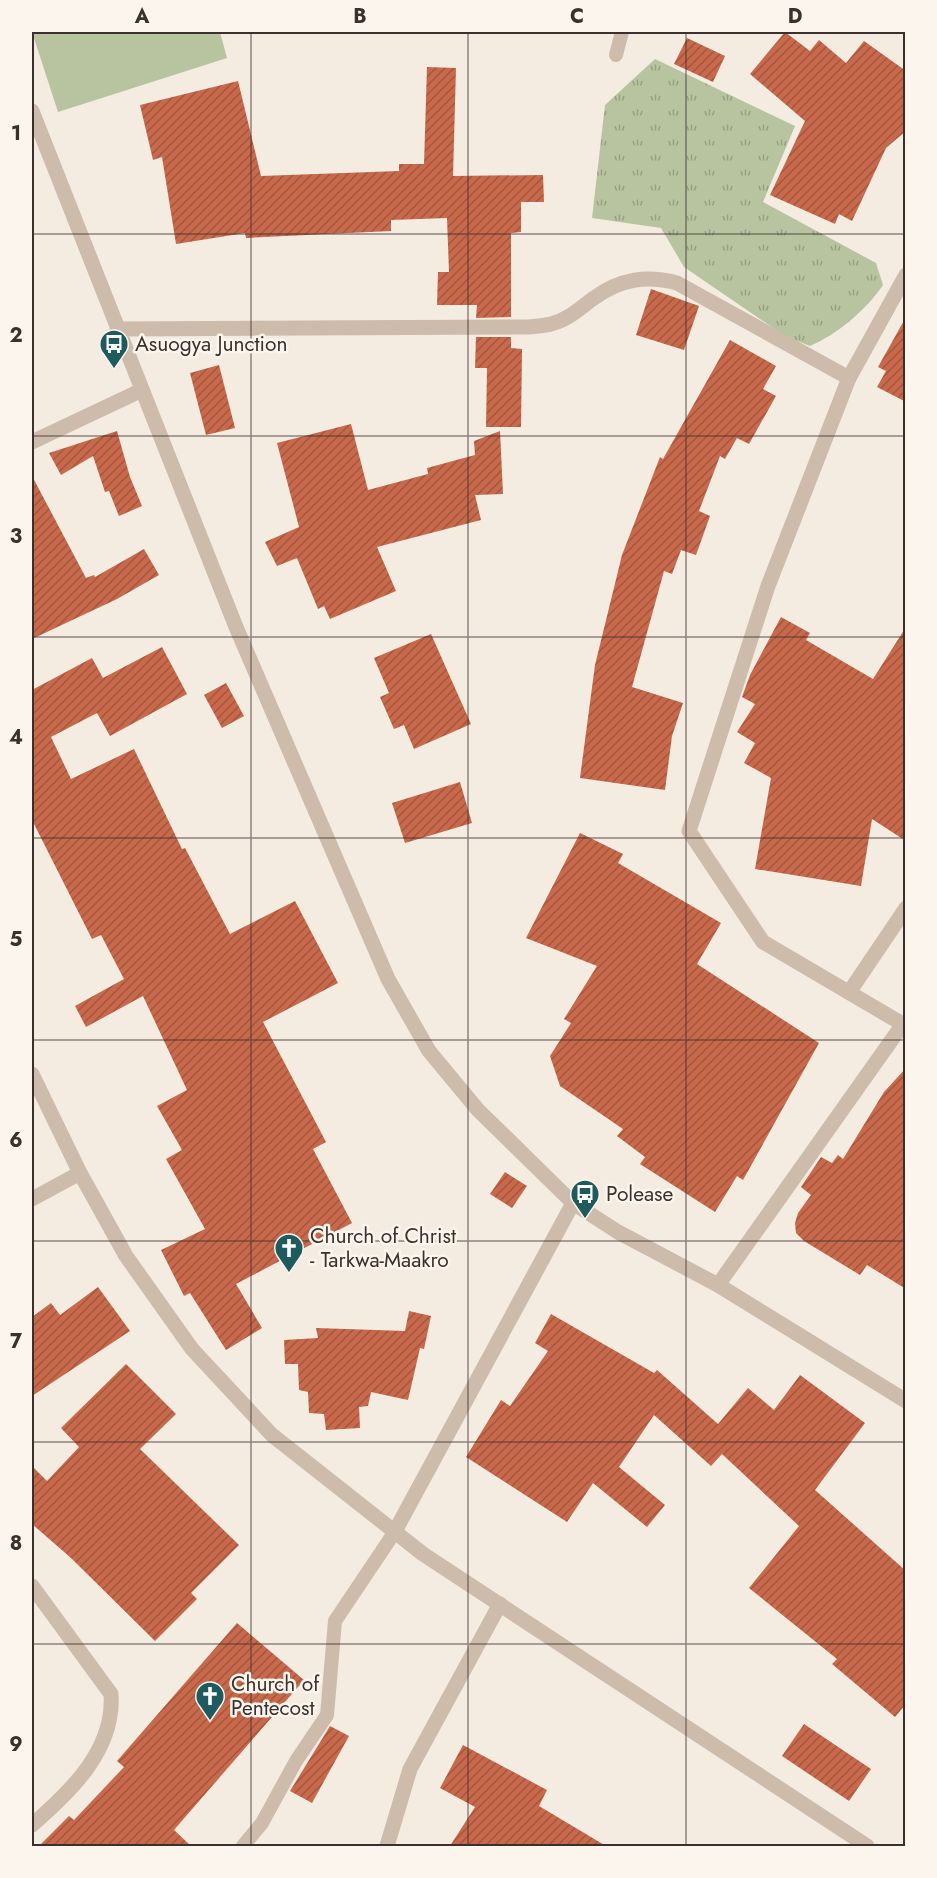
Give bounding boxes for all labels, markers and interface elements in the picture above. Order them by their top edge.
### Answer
text: A [134,2,150,31]
text: B [353,2,367,31]
text: C [570,2,584,31]
text: D [788,2,802,31]
text: 1 [11,119,21,148]
text: 2 [9,321,23,350]
bus stop icon: Asuogya Junction [98,328,130,370]
place label: Asuogya Junction [135,329,288,359]
text: 3 [10,522,22,551]
text: 4 [9,723,23,752]
text: 5 [10,925,23,954]
text: 6 [9,1126,23,1155]
bus stop icon: Polease [569,1178,601,1220]
place label: Polease [606,1179,674,1209]
place label: Church of Christ - Tarkwa-Maakro [310,1221,456,1275]
church icon: Church of Christ - Tarkwa-Maakro [273,1232,305,1274]
text: 7 [10,1327,23,1356]
text: 8 [10,1529,22,1558]
place label: Church of Pentecost [231,1669,320,1723]
church icon: Church of Pentecost [194,1680,226,1722]
text: 9 [9,1730,23,1759]

